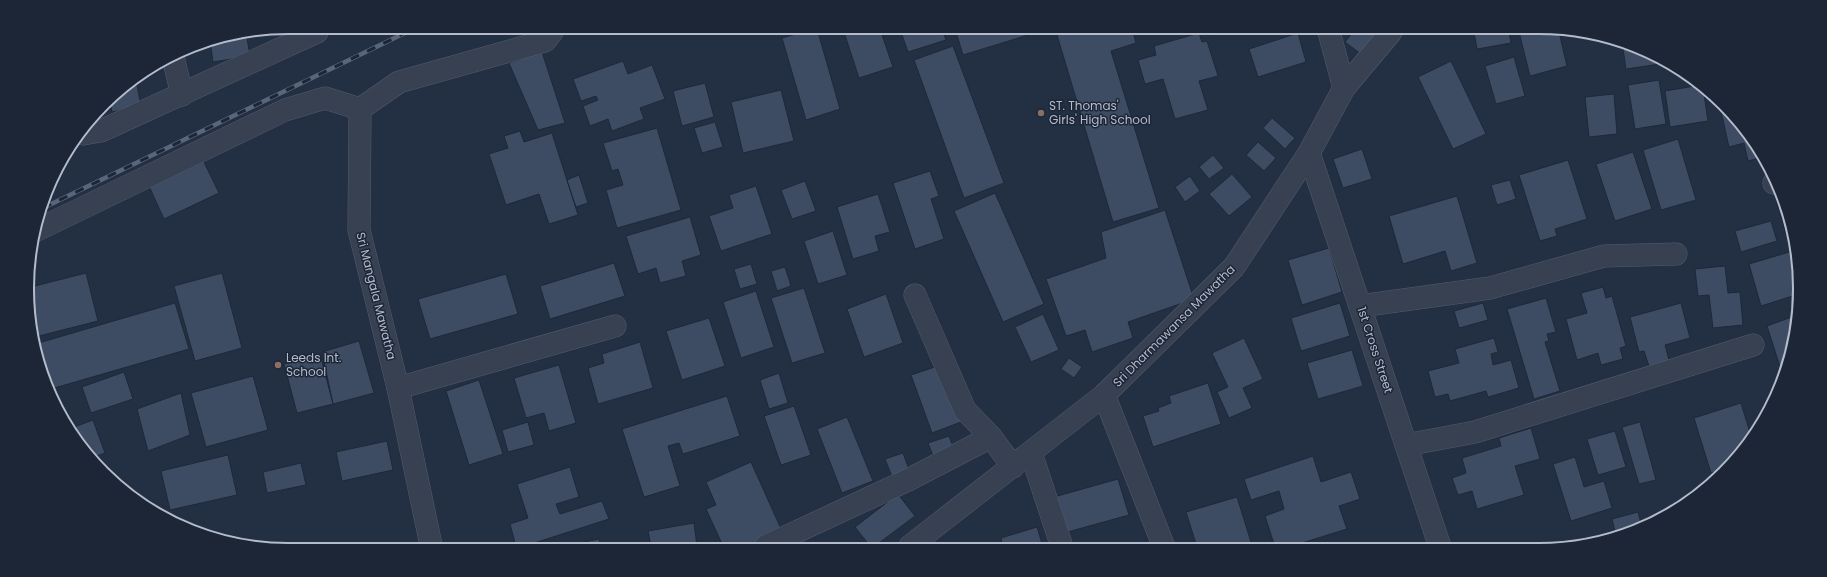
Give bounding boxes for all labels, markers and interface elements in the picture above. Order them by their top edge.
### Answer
place label: ST. Thomas' Girls' High School [1049,97,1151,128]
marker: ST. Thomas' Girls' High School [1036,108,1046,118]
street label: Sri Mangala Mawatha [352,230,401,361]
street label: Sri Dharmawansa Mawatha [1109,261,1239,391]
street label: 1st Cross Street [1353,304,1397,395]
place label: Leeds Int. School [286,349,341,380]
marker: Leeds Int. School [273,360,283,370]

